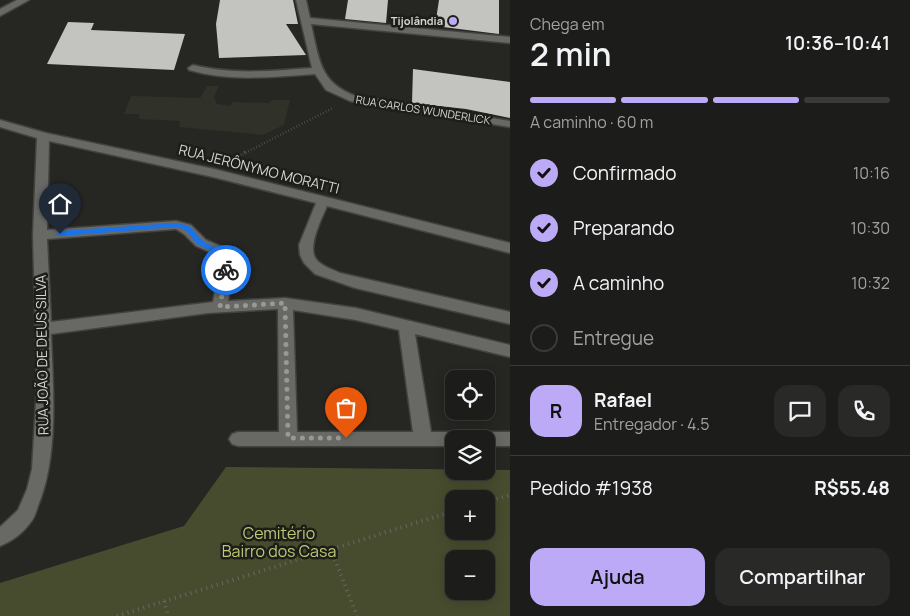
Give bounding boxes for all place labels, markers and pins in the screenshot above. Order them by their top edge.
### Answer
place label: Tijolândia [391,13,443,28]
marker: Tijolândia [447,15,459,27]
pin [39,183,81,234]
pin [325,387,367,438]

